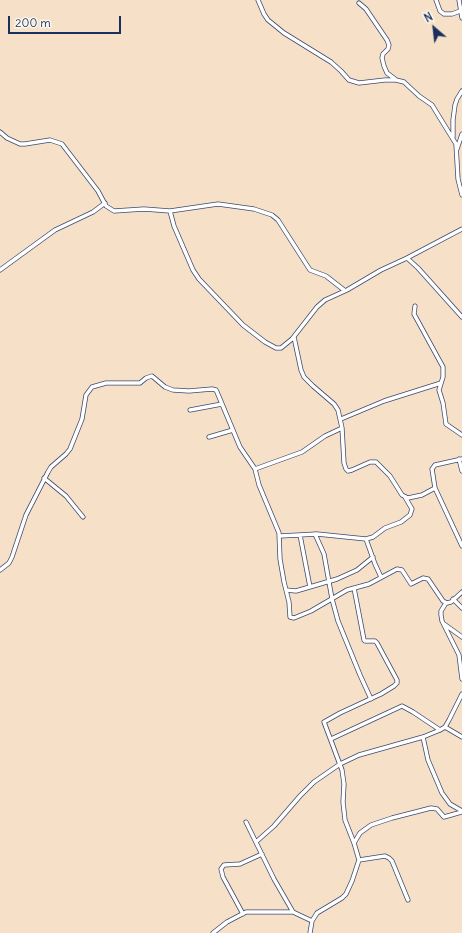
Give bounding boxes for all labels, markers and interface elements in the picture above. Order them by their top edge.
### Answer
scale bar [10,8,123,34]
north arrow [414,8,454,48]
text: N [422,9,435,25]
text: 200 m [15,15,51,30]

